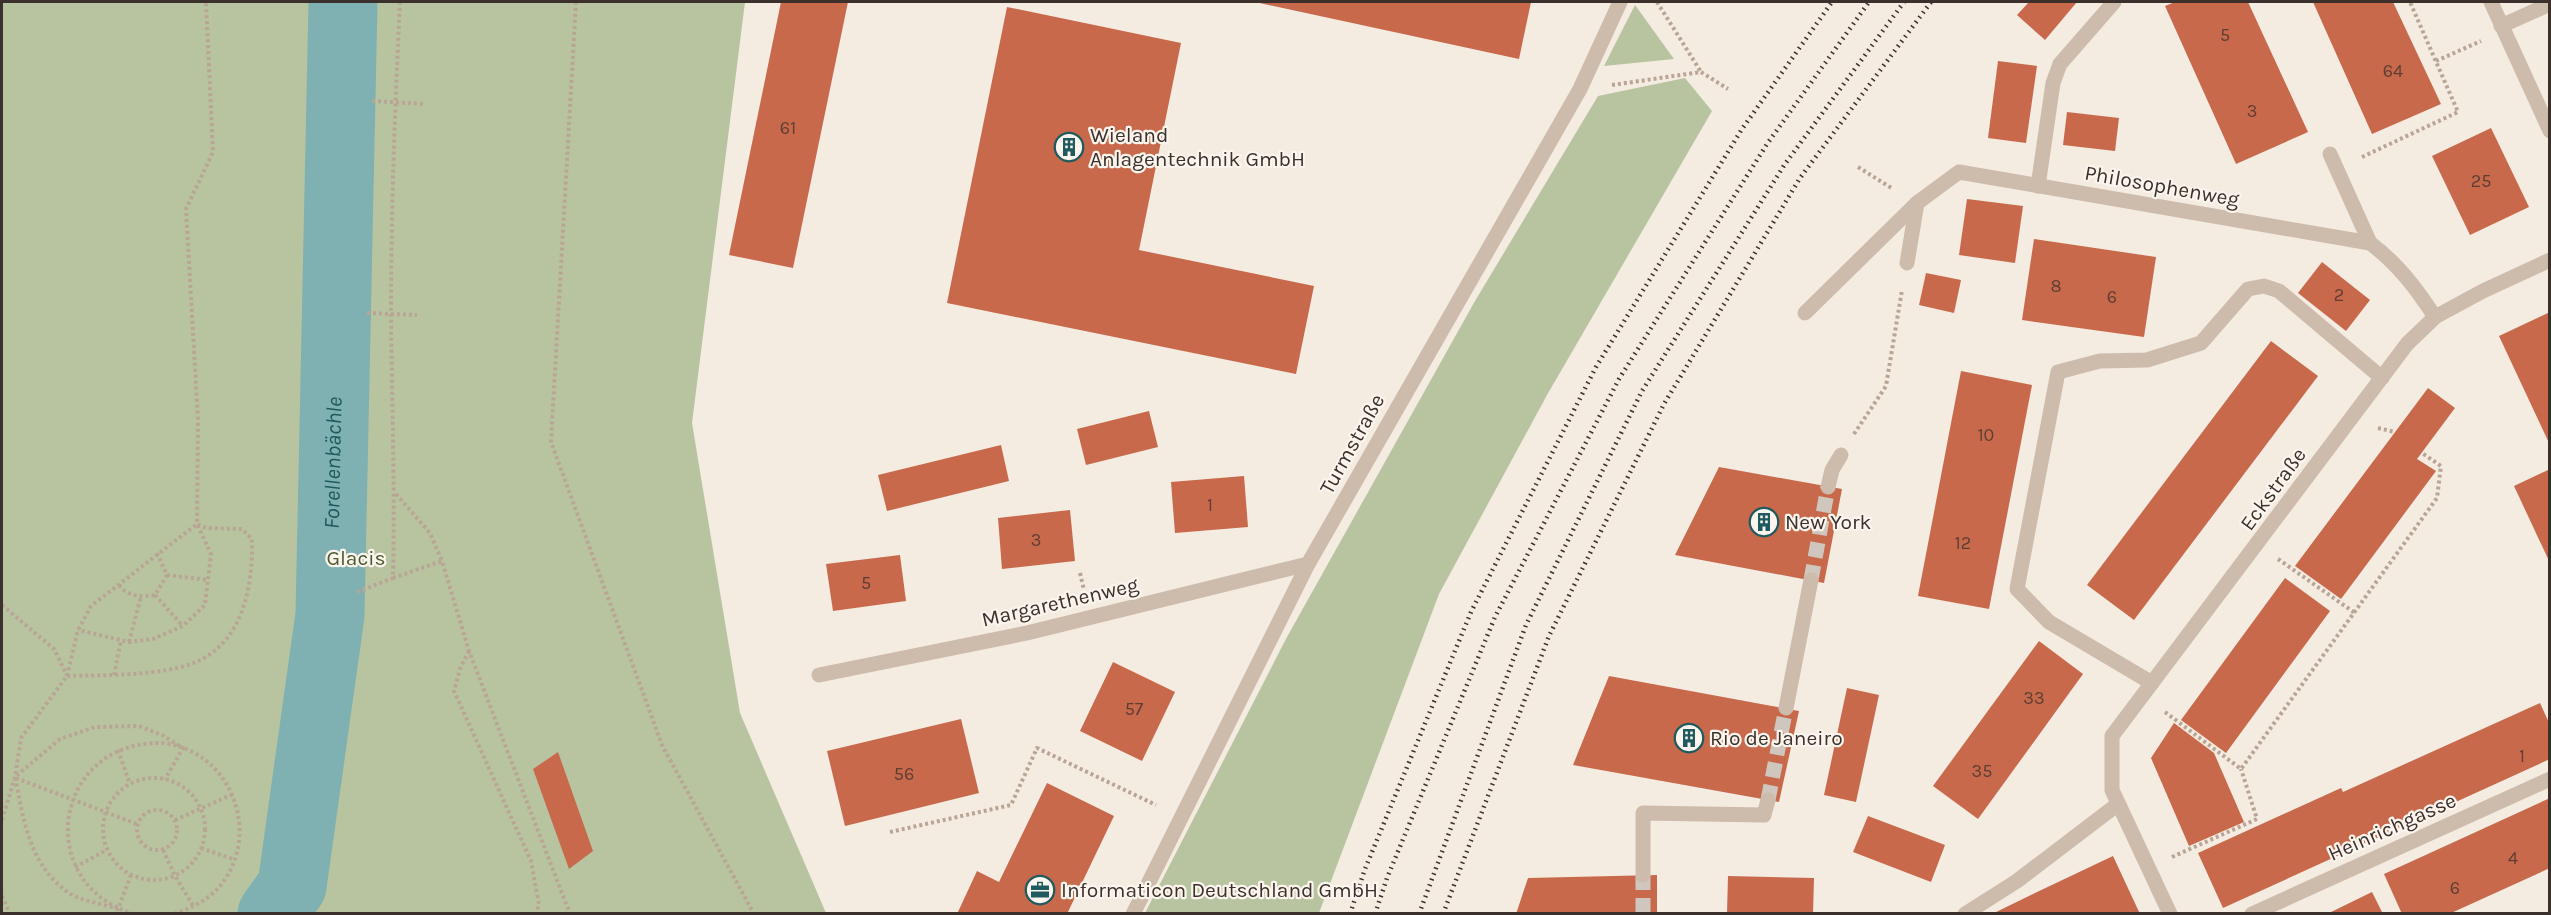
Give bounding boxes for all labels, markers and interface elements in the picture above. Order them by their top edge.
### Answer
house number: 5 [2220,24,2230,46]
house number: 64 [2383,60,2403,82]
house number: 3 [2247,100,2257,122]
house number: 61 [780,117,796,139]
place label: Wieland Anlagentechnik GmbH [1090,123,1305,171]
building icon: Wieland Anlagentechnik GmbH [1053,131,1085,163]
street label: Philosophenweg [2083,161,2241,211]
house number: 25 [2471,170,2491,192]
house number: 8 [2050,275,2062,297]
house number: 2 [2334,284,2344,306]
house number: 6 [2107,286,2117,308]
street label: Turmstraße [1315,390,1389,498]
water label: Forellenbächle [319,397,348,529]
house number: 10 [1978,424,1994,446]
street label: Eckstraße [2235,443,2311,535]
house number: 1 [1207,494,1213,516]
building icon: New York [1748,506,1780,538]
place label: New York [1785,510,1872,534]
house number: 3 [1031,529,1041,551]
house number: 12 [1955,532,1971,554]
park label: Glacis [326,546,386,570]
house number: 5 [861,572,871,594]
street label: Margarethenweg [979,572,1141,632]
house number: 33 [2023,687,2045,709]
house number: 57 [1125,698,1144,720]
building icon: Rio de Janeiro [1673,722,1705,754]
place label: Rio de Janeiro [1710,726,1843,750]
house number: 1 [2519,745,2525,767]
house number: 35 [1972,760,1992,782]
house number: 56 [894,763,914,785]
street label: Heinrichgasse [2324,788,2460,866]
house number: 4 [2508,847,2518,869]
office icon: Informaticon Deutschland GmbH [1024,874,1056,906]
house number: 6 [2450,877,2460,899]
place label: Informaticon Deutschland GmbH [1061,878,1378,902]

